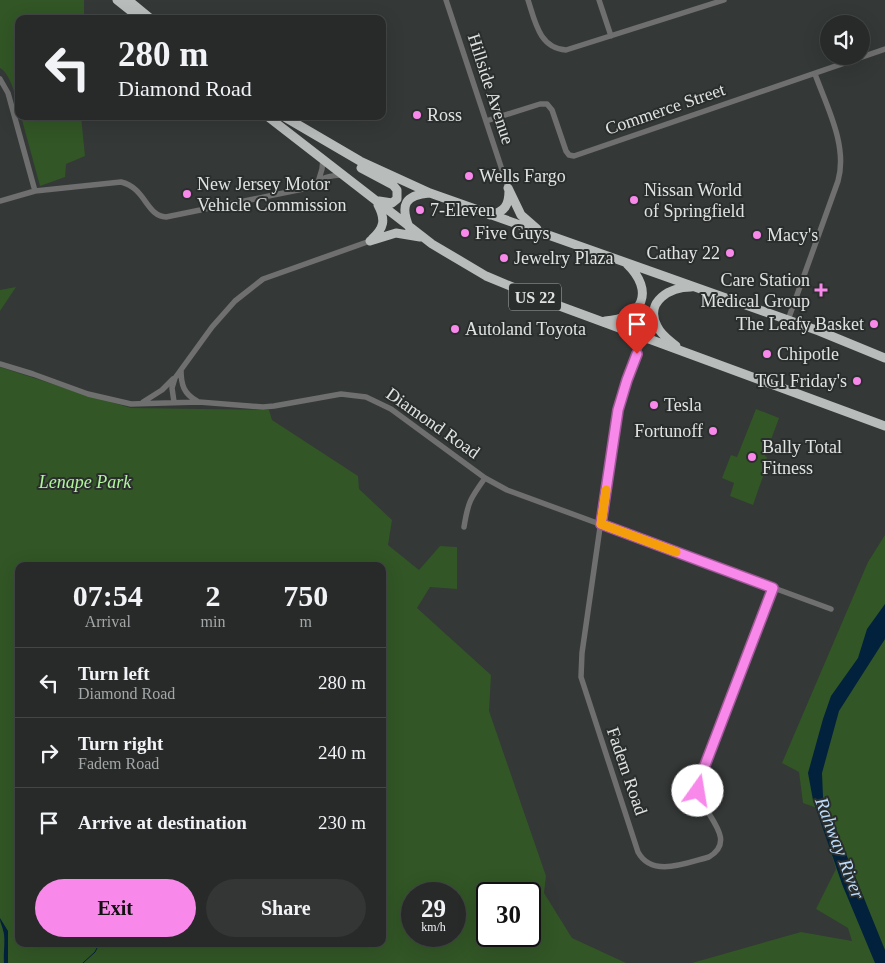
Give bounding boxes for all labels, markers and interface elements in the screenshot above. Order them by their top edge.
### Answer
map controls [820,15,870,65]
button: sound [820,15,870,65]
street label: Hillside Avenue [464,31,518,147]
icon: left [35,35,100,100]
text: 280 m [118,35,208,74]
text: Diamond Road [118,76,252,101]
street label: Commerce Street [602,79,728,139]
place label: Ross [427,105,462,125]
marker: Ross [411,109,423,121]
place label: Wells Fargo [479,166,566,186]
marker: Wells Fargo [463,170,475,182]
place label: New Jersey Motor Vehicle Commission [197,174,347,215]
place label: Nissan World of Springfield [644,180,745,221]
marker: New Jersey Motor Vehicle Commission [181,188,193,200]
marker: Nissan World of Springfield [628,194,640,206]
place label: 7-Eleven [430,200,495,220]
marker: 7-Eleven [414,204,426,216]
place label: Five Guys [475,223,550,243]
place label: Macy's [767,225,818,245]
marker: Five Guys [459,227,471,239]
marker: Macy's [751,229,763,241]
place label: Cathay 22 [647,243,720,263]
marker: Cathay 22 [724,247,736,259]
place label: Jewelry Plaza [514,248,613,268]
marker: Jewelry Plaza [498,252,510,264]
place label: Care Station Medical Group [701,270,810,311]
marker: Care Station Medical Group [814,283,828,297]
road number: US 22 [509,284,561,310]
pin [616,303,658,354]
icon: arrive [623,310,651,338]
place label: The Leafy Basket [736,314,864,334]
marker: The Leafy Basket [868,318,880,330]
place label: Autoland Toyota [465,319,586,339]
marker: Autoland Toyota [449,323,461,335]
place label: Chipotle [777,344,839,364]
marker: Chipotle [761,348,773,360]
place label: TGI Friday's [755,371,847,391]
marker: TGI Friday's [851,375,863,387]
street label: Diamond Road [382,383,484,463]
place label: Tesla [664,395,702,415]
marker: Tesla [648,399,660,411]
place label: Fortunoff [634,421,703,441]
marker: Fortunoff [707,425,719,437]
place label: Bally Total Fitness [762,437,842,478]
marker: Bally Total Fitness [746,451,758,463]
park label: Lenape Park [38,472,132,492]
text: 07:54 [73,579,143,612]
text: 2 [205,579,220,612]
text: 750 [283,579,328,612]
text: Arrival [85,613,131,630]
text: min [201,613,225,630]
text: m [299,613,312,630]
text: Turn left [78,663,150,684]
icon: left [35,669,63,697]
text: 280 m [318,672,366,693]
text: Diamond Road [78,685,175,702]
street label: Fadem Road [603,724,651,818]
text: Turn right [78,733,163,754]
icon: right [35,739,63,767]
text: 240 m [318,742,366,763]
text: Fadem Road [78,755,159,772]
position arrow [671,764,723,816]
water label: Rahway River [811,793,869,902]
icon: arrive [35,809,63,837]
text: Arrive at destination [78,812,247,833]
text: 230 m [318,812,366,833]
button: Exit [35,879,196,937]
button: Share [206,879,366,937]
speed limit sign: 30 [476,882,541,947]
text: 29 [421,895,446,922]
text: km/h [421,920,446,934]

